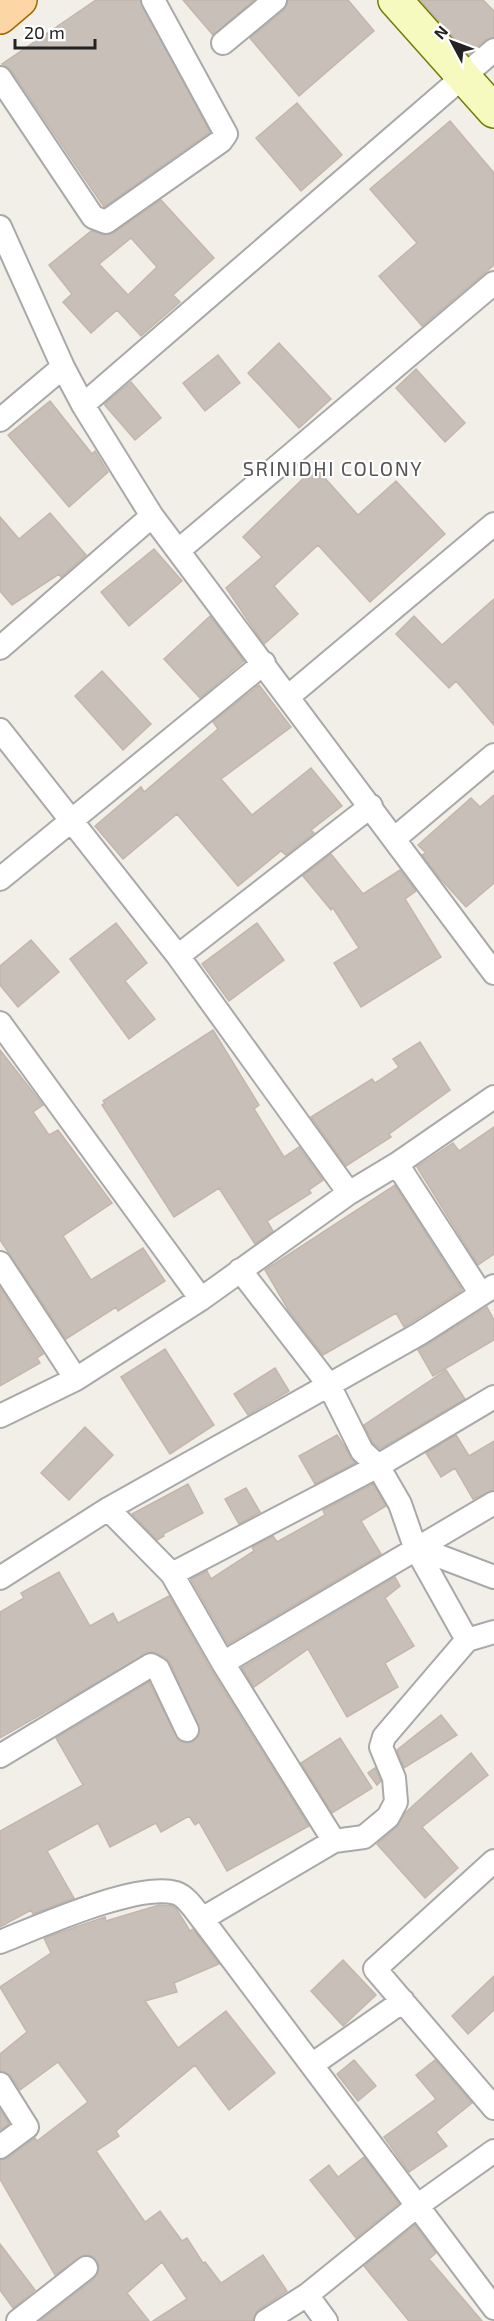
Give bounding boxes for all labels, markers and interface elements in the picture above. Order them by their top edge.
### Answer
scale bar [15,12,94,50]
north arrow [422,12,482,72]
text: 20 m [24,21,65,43]
text: N [429,21,451,42]
district label: SRINIDHI COLONY [243,456,423,480]

